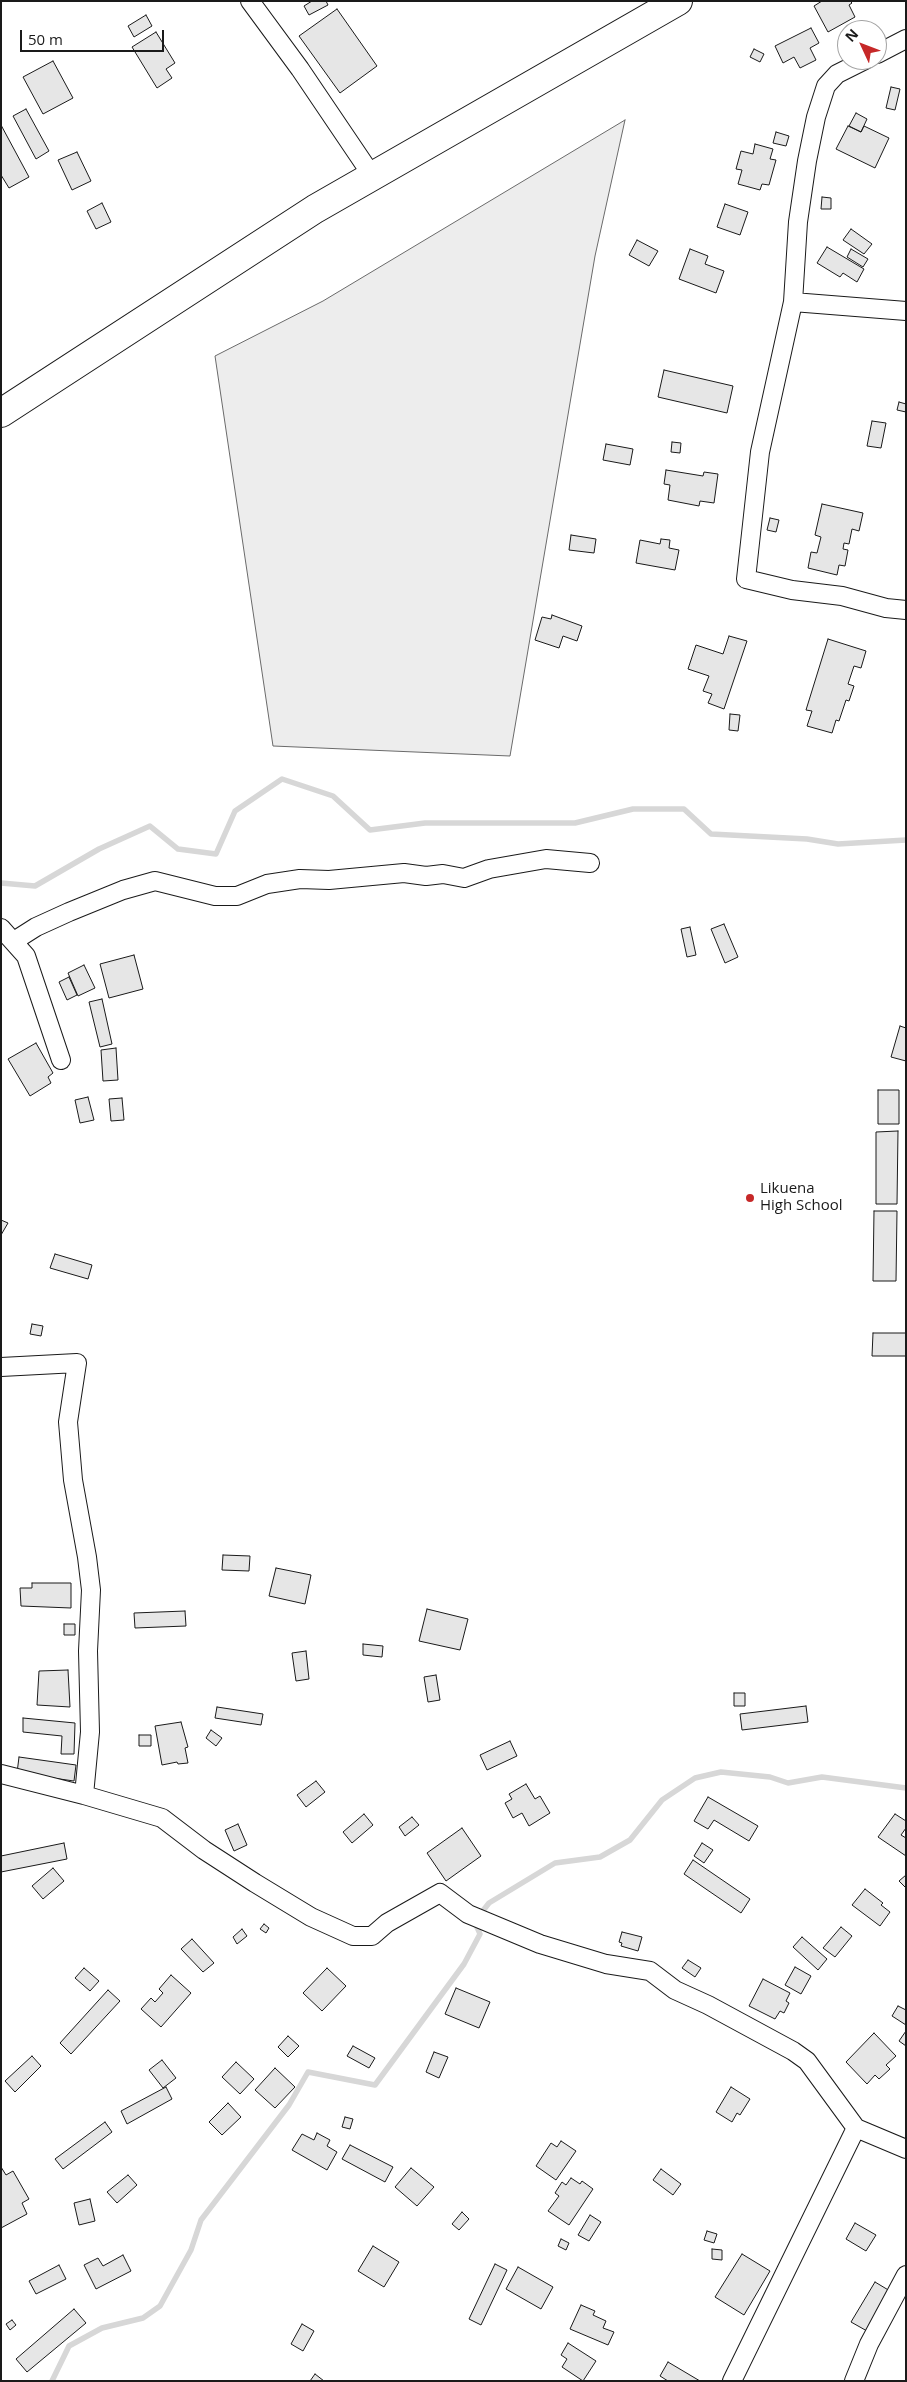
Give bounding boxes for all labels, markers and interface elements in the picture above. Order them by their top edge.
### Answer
scale bar [22,20,166,52]
north arrow [837,20,887,70]
text: N [841,24,862,46]
text: 50 m [28,29,63,49]
place label: Likuena High School [760,1180,843,1215]
marker: Likuena High School [744,1192,756,1204]

